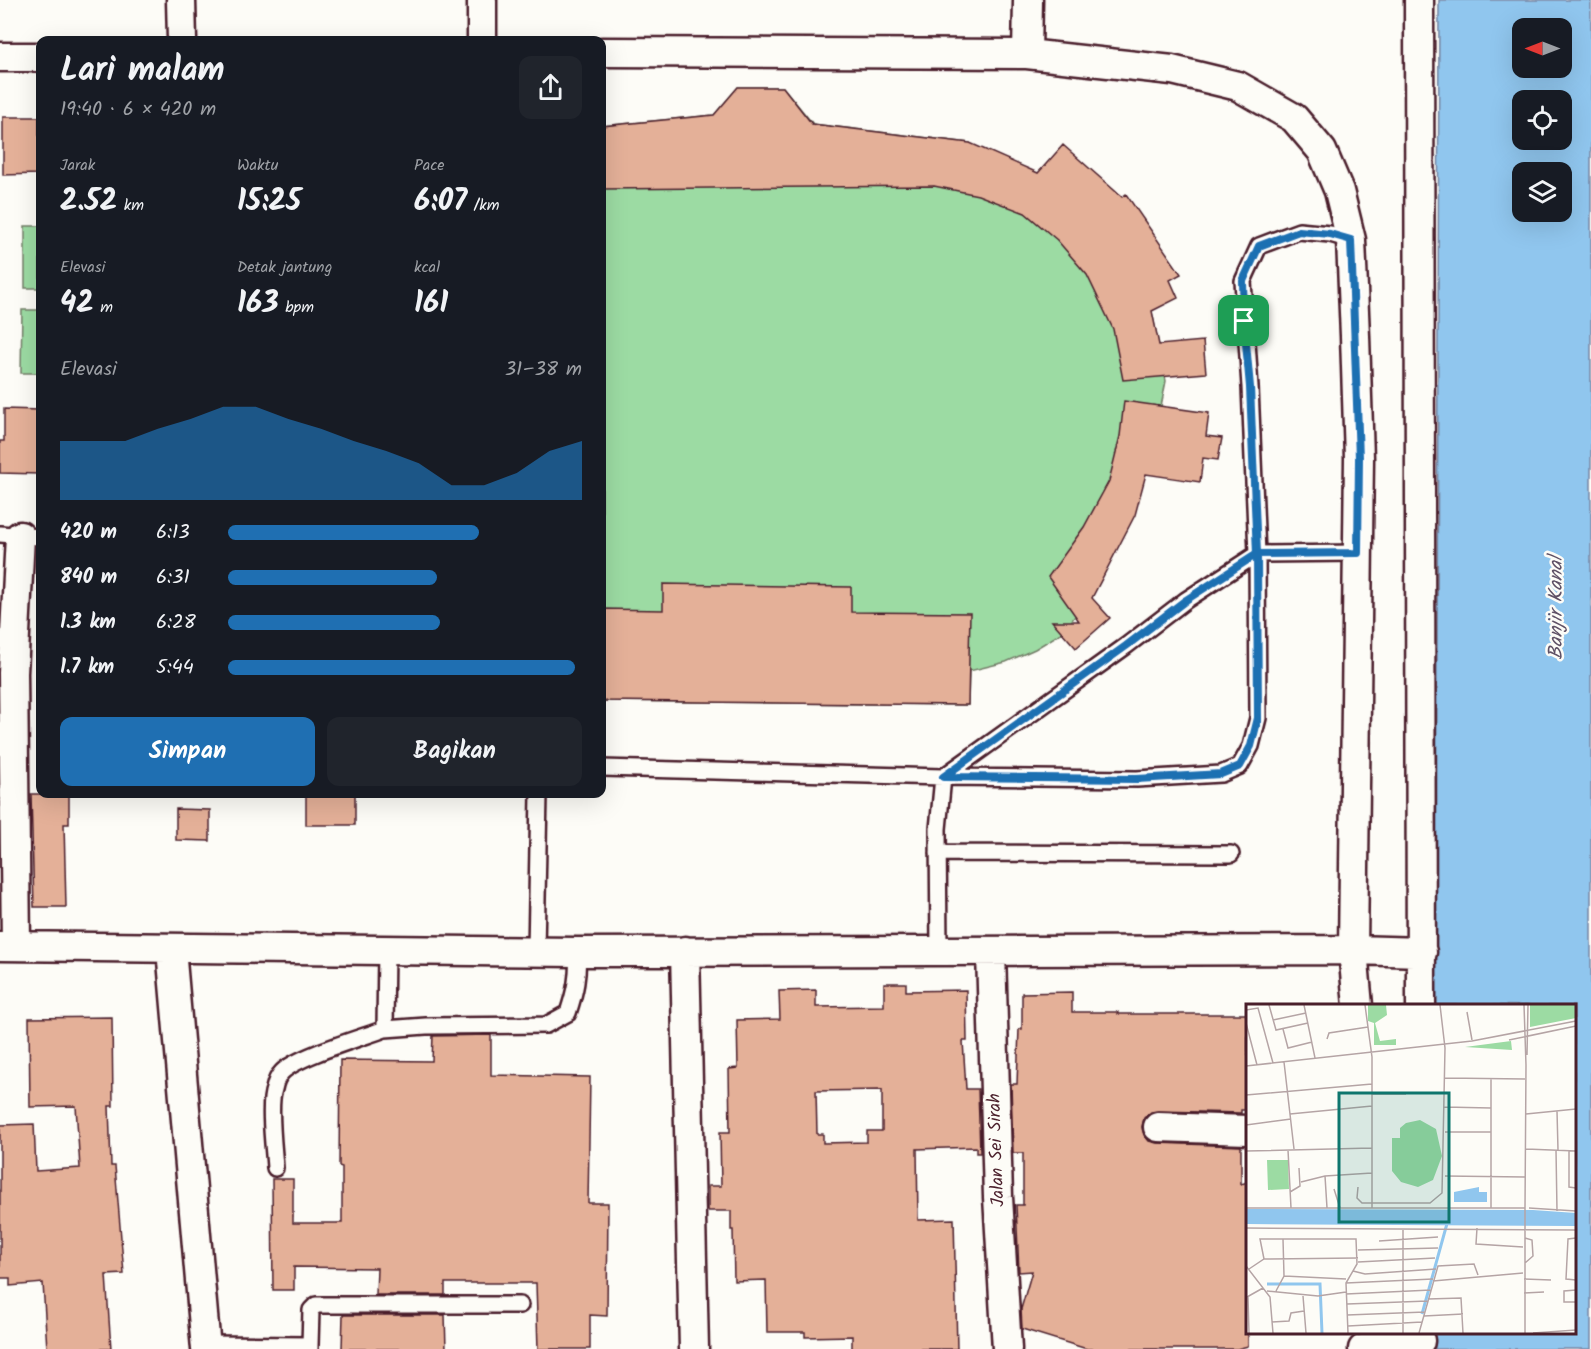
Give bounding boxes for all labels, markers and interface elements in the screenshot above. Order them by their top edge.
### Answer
north arrow [1512,18,1572,78]
map controls [1512,18,1572,222]
text: Lari malam [60,45,225,98]
button: share [519,56,582,119]
button: locate [1512,90,1572,150]
text: 19:40 · 6 × 420 m [60,94,216,126]
text: Jarak [60,153,95,178]
text: Waktu [237,153,278,178]
text: Pace [414,153,445,178]
button: layers [1512,162,1572,222]
text: 2.52 [60,178,117,226]
text: 15:25 [237,178,301,226]
text: 6:07 [414,178,467,226]
text: km [117,193,144,218]
text: /km [467,193,500,218]
text: Elevasi [60,255,105,280]
text: Detak jantung [237,255,332,280]
text: kcal [414,255,440,280]
text: 42 [60,280,94,328]
text: 163 [237,280,279,328]
text: 161 [414,280,448,328]
text: m [94,295,113,320]
text: bpm [279,295,314,320]
pin [1218,295,1269,346]
icon: arrive [1227,304,1260,337]
text: Elevasi [60,354,117,386]
text: 31–38 m [505,354,582,386]
text: 420 m [60,517,117,549]
text: 6:13 [156,517,190,549]
water label: Banjir Kanal [1541,552,1573,660]
text: 840 m [60,562,117,594]
text: 6:31 [156,562,190,594]
text: 1.3 km [60,607,116,639]
text: 6:28 [156,607,196,639]
text: 1.7 km [60,652,114,684]
text: 5:44 [156,652,194,684]
button: Simpan [60,717,315,786]
button: Bagikan [327,717,582,786]
inset map [1246,1004,1576,1334]
street label: Jalan Sei Sirah [981,1093,1013,1207]

